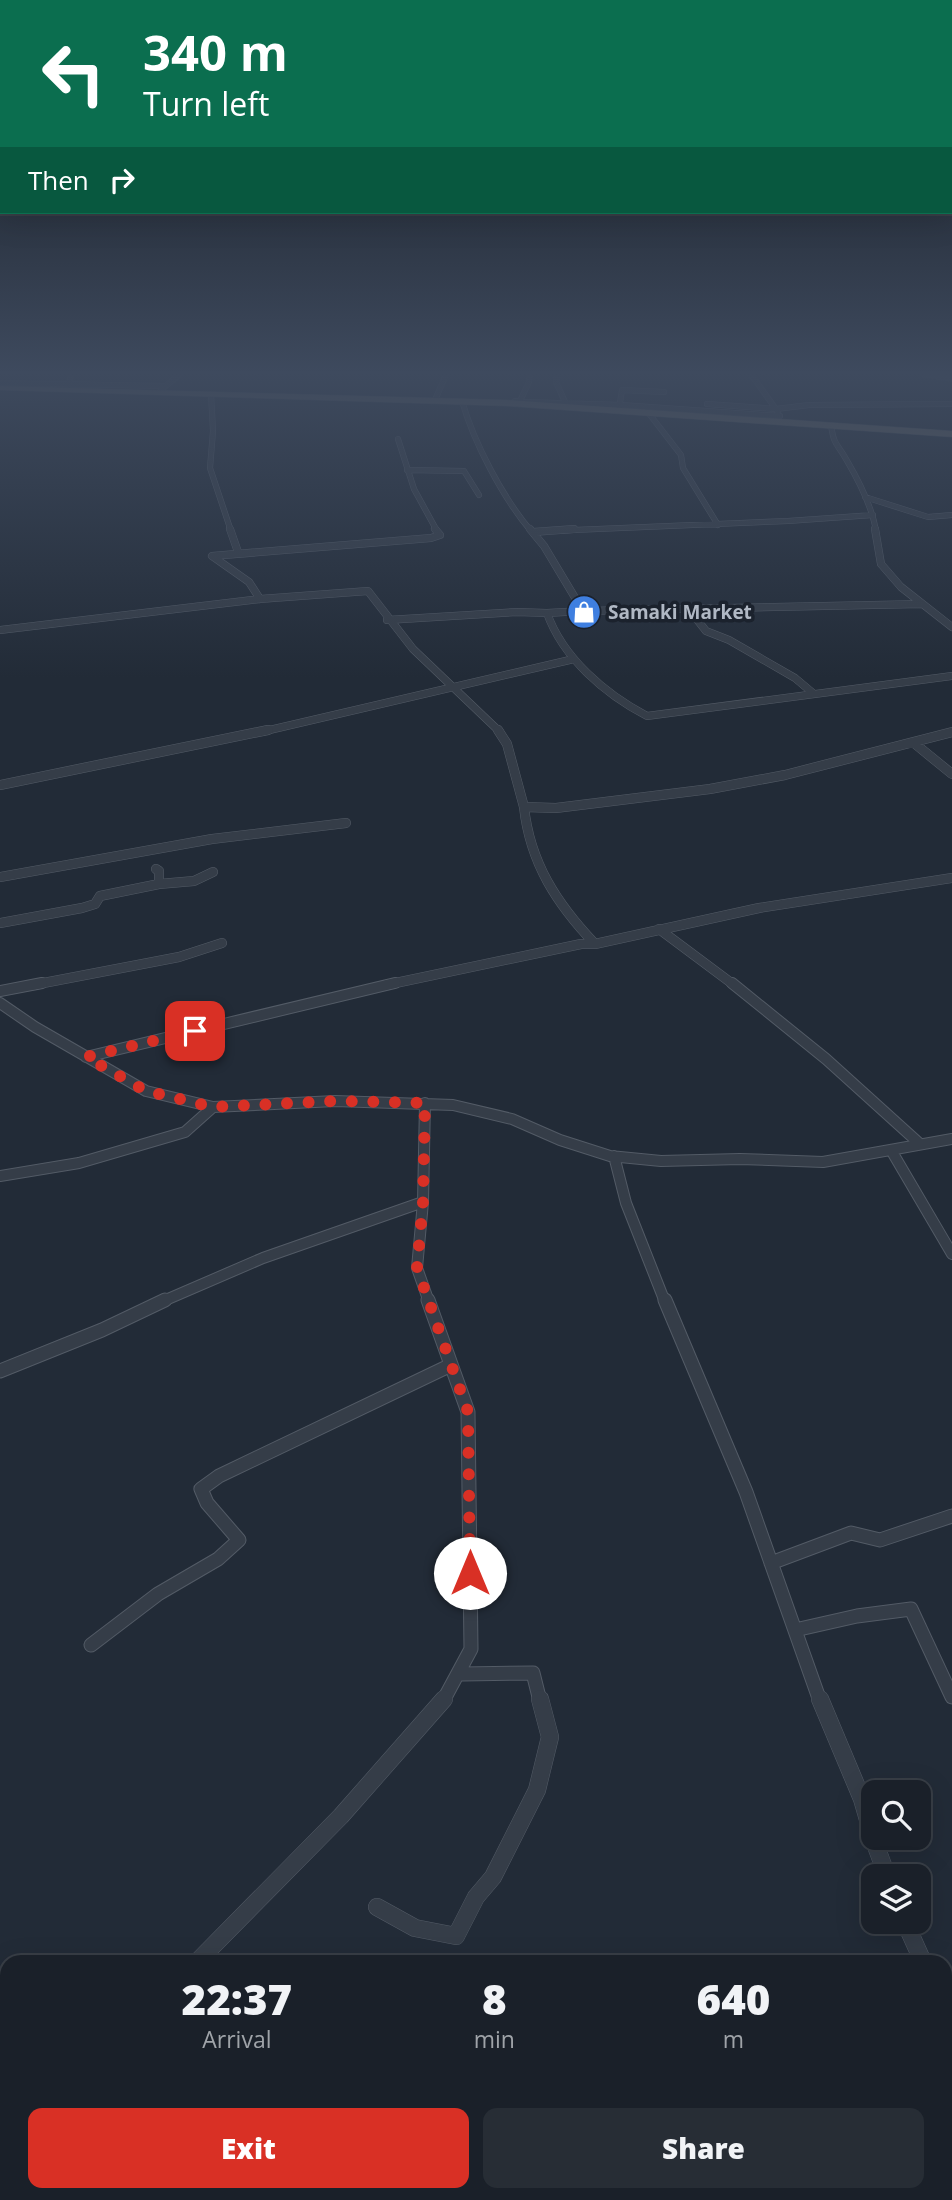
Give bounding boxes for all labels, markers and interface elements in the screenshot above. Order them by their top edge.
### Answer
text: 340 m [143,19,288,85]
icon: left [28,28,119,119]
text: Turn left [143,82,269,125]
icon: right [103,161,141,199]
text: Then [28,162,89,198]
shop icon: Samaki Market [565,593,603,631]
place label: Samaki Market [608,599,752,625]
pin [165,1001,225,1061]
icon: arrive [176,1012,214,1050]
position arrow [433,1536,507,1610]
map controls [861,1780,931,1934]
button: search [861,1780,931,1850]
button: layers [861,1864,931,1934]
text: 22:37 [182,1970,292,2027]
text: 8 [482,1970,507,2027]
text: 640 [697,1970,770,2027]
text: Arrival [202,2023,272,2055]
text: min [474,2023,515,2055]
text: m [723,2023,744,2055]
button: Exit [28,2108,469,2188]
button: Share [483,2108,924,2188]

